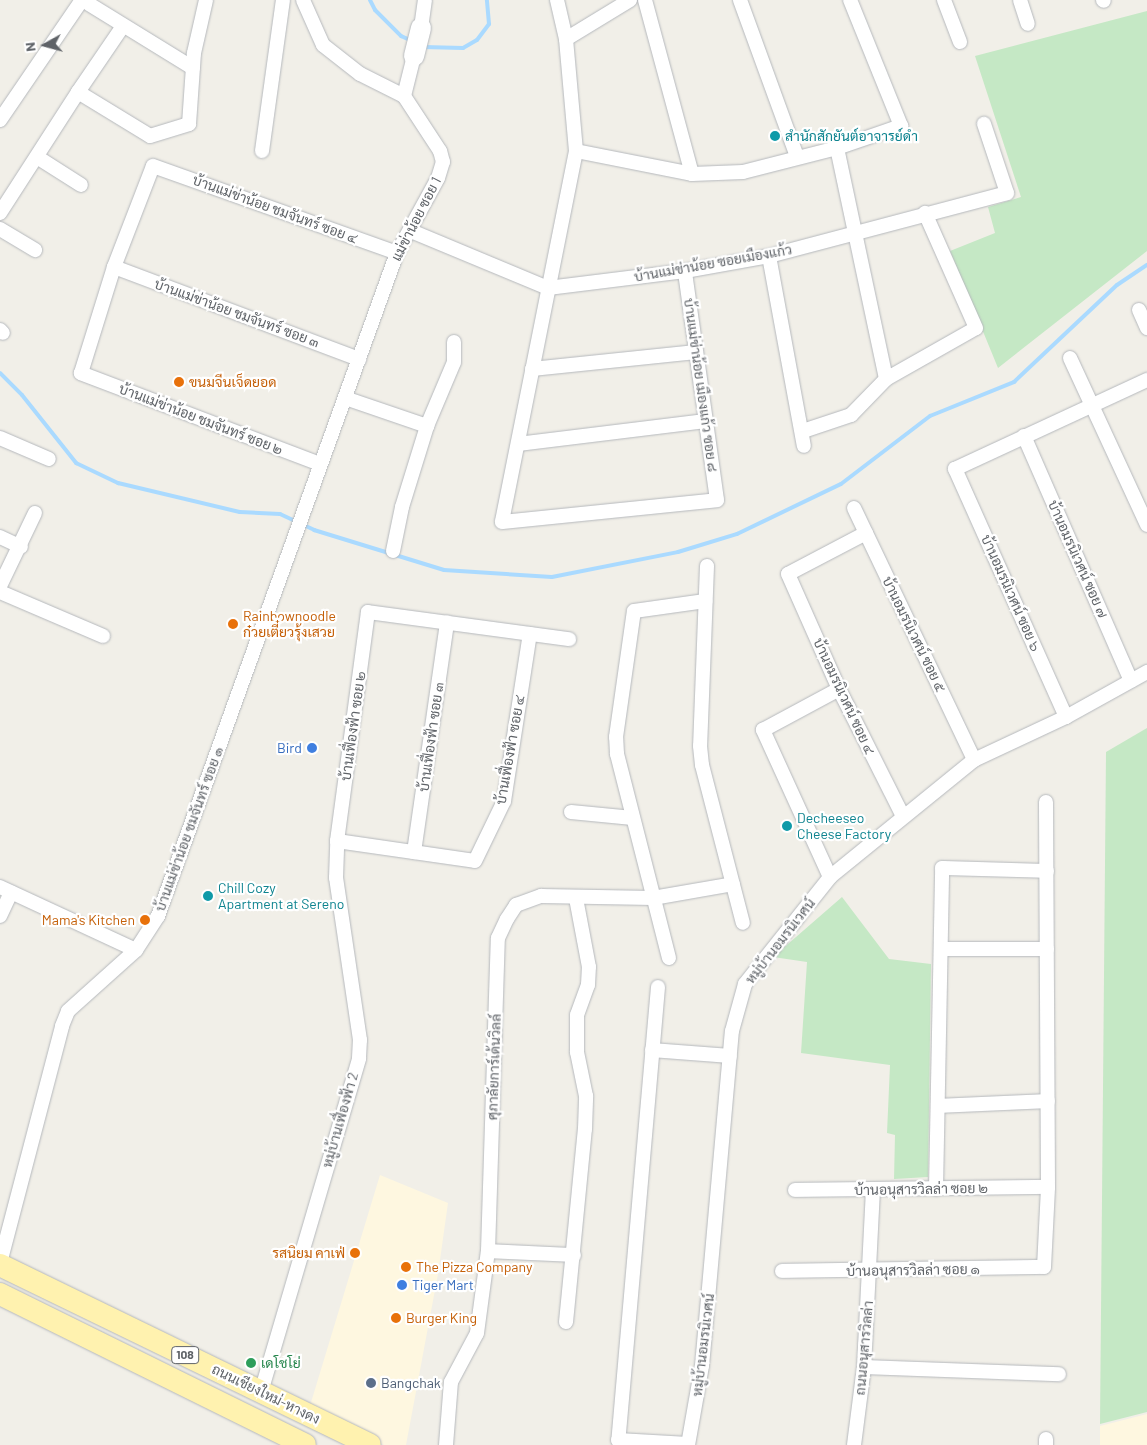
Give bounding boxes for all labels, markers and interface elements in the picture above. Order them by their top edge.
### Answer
north arrow [20,20,70,70]
text: N [21,41,39,53]
place label: สำนักสักยันต์อาจารย์ดำ [785,128,918,144]
marker: สำนักสักยันต์อาจารย์ดำ [769,130,781,142]
street label: บ้านแม่ข่าน้อย ชมจันทร์ ซอย ๔ [190,171,360,247]
street label: แม่ข่าน้อย ซอย 1 [388,174,444,264]
street label: บ้านแม่ข่าน้อย ซอยเมืองแก้ว [633,241,793,285]
street label: บ้านแม่ข่าน้อย ชมจันทร์ ซอย ๓ [152,275,322,351]
street label: บ้านแม่ข่าน้อย เมืองแก้ว ซอย ๘ [680,297,722,473]
place label: ขนมจีนเจ็ดยอด [189,374,276,390]
marker: ขนมจีนเจ็ดยอด [173,376,185,388]
street label: บ้านแม่ข่าน้อย ชมจันทร์ ซอย ๒ [117,380,285,458]
street label: บ้านอมรนิเวศน์ ซอย ๗ [1045,498,1111,620]
street label: บ้านอมรนิเวศน์ ซอย ๖ [978,532,1044,654]
street label: บ้านอมรนิเวศน์ ซอย ๕ [879,574,949,694]
place label: Rainbownoodle ก๋วยเตี๋ยวรุ้งเสวย [243,608,336,640]
marker: Rainbownoodle ก๋วยเตี๋ยวรุ้งเสวย [227,618,239,630]
street label: บ้านอมรนิเวศน์ ซอย ๔ [810,635,878,757]
street label: บ้านเฟื่องฟ้า ซอย ๒ [337,670,369,782]
street label: บ้านเฟื่องฟ้า ซอย ๓ [415,681,447,793]
street label: บ้านเฟื่องฟ้า ซอย ๔ [492,694,528,806]
place label: Bird [277,740,302,756]
marker: Bird [306,742,318,754]
street label: บ้านแม่ข่าน้อย ชมจันทร์ ซอย ๑ [151,744,227,914]
place label: Decheeseo Cheese Factory [797,810,891,842]
marker: Decheeseo Cheese Factory [781,820,793,832]
place label: Chill Cozy Apartment at Sereno [218,880,344,912]
marker: Chill Cozy Apartment at Sereno [202,890,214,902]
street label: หมู่บ้านอมรนิเวศน์ [741,895,819,987]
place label: Mama's Kitchen [42,912,135,928]
marker: Mama's Kitchen [139,914,151,926]
street label: ศุภาลัยการ์เด้นวิลล์ [484,1013,504,1121]
street label: หมู่บ้านเฟื่องฟ้า 2 [318,1070,362,1170]
street label: บ้านอนุสารวิลล่า ซอย ๒ [854,1179,988,1199]
place label: รสนิยม คาเฟ่ [272,1245,345,1261]
marker: รสนิยม คาเฟ่ [349,1247,361,1259]
place label: The Pizza Company [416,1259,532,1275]
street label: บ้านอนุสารวิลล่า ซอย ๑ [846,1260,980,1280]
marker: The Pizza Company [400,1261,412,1273]
place label: Tiger Mart [412,1277,474,1293]
marker: Tiger Mart [396,1279,408,1291]
street label: หมู่บ้านอมรนิเวศน์ [688,1293,718,1397]
street label: ถนนอนุสารวิลล่า [851,1300,877,1396]
place label: Burger King [406,1310,477,1326]
marker: Burger King [390,1312,402,1324]
road number: 108 [170,1346,200,1364]
place label: เดโชโย่ [261,1355,301,1371]
marker: เดโชโย่ [245,1357,257,1369]
street label: ถนนเชียงใหม่-หางดง [209,1361,323,1427]
place label: Bangchak [381,1375,441,1391]
marker: Bangchak [365,1377,377,1389]

